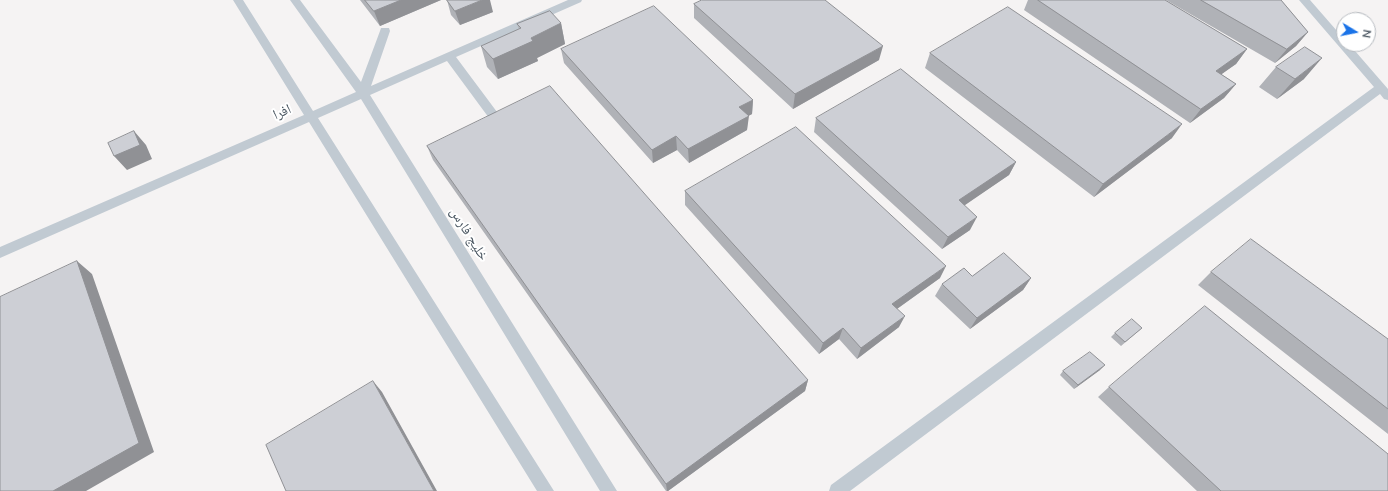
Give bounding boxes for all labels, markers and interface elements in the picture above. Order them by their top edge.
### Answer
north arrow [1336,12,1376,52]
text: N [1359,29,1374,39]
street label: افرا [270,101,294,123]
street label: خلیج فارس [446,204,492,264]

